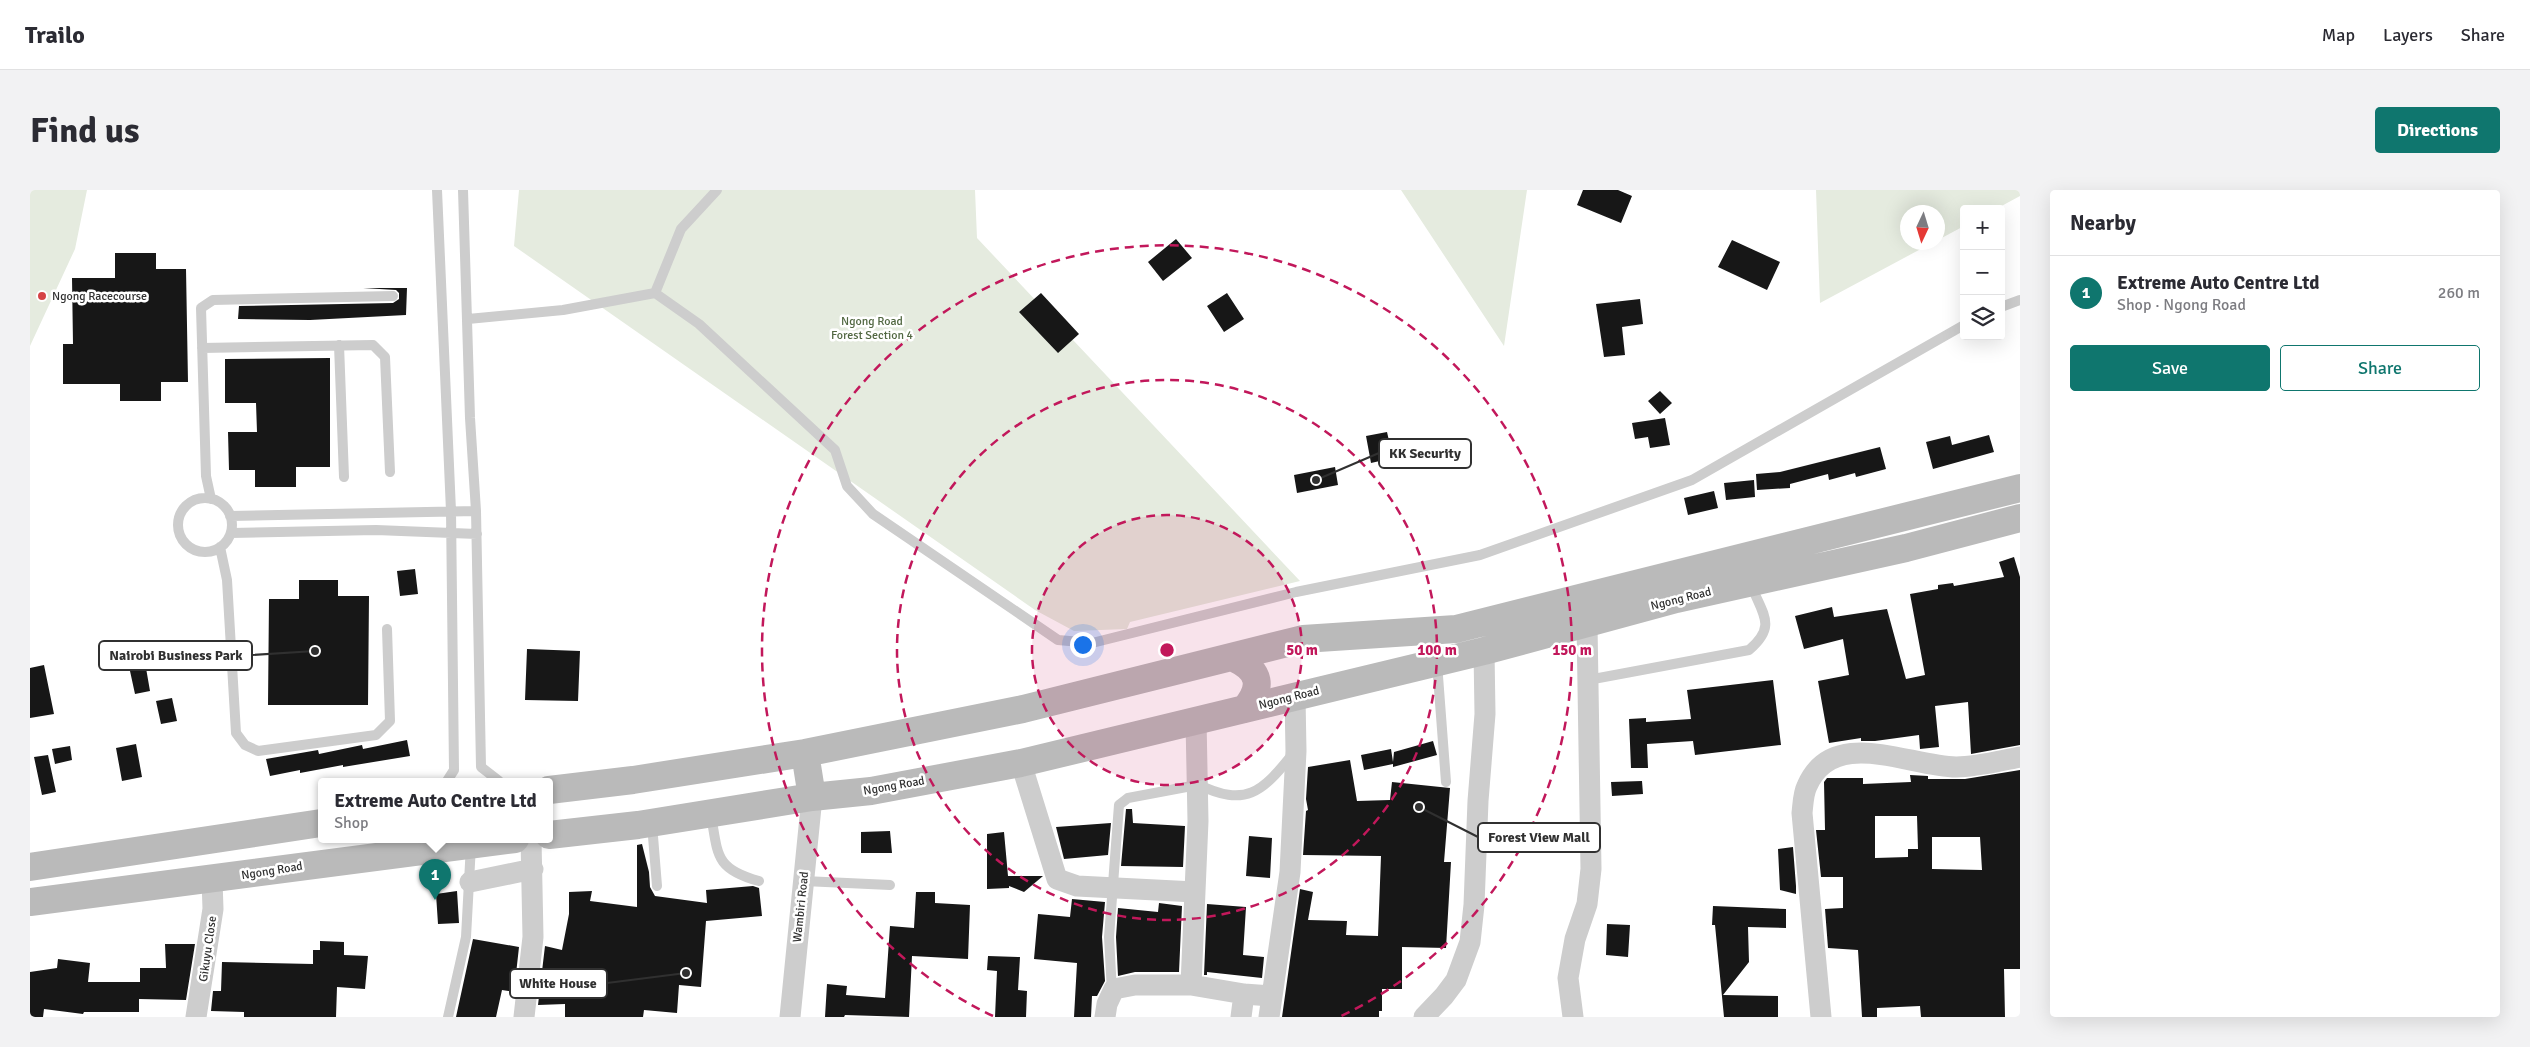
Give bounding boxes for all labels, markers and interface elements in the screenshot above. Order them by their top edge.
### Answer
text: Trailo [25,20,85,50]
text: Map [2322,24,2355,46]
text: Layers [2383,24,2433,46]
text: Share [2461,24,2505,46]
button: Directions [2375,107,2500,153]
text: Find us [30,109,140,152]
north arrow [1900,205,1945,250]
map controls [1960,205,2005,340]
button: + [1960,205,2005,250]
text: Nearby [2070,210,2136,236]
button: − [1960,250,2005,295]
text: Extreme Auto Centre Ltd [2117,271,2320,295]
text: 1 [2082,283,2090,303]
text: 260 m [2438,283,2480,303]
place label: Ngong Racecourse [52,289,147,304]
marker: Ngong Racecourse [36,290,48,302]
button: layers [1960,295,2005,340]
text: Shop · Ngong Road [2117,295,2246,315]
park label: Ngong Road Forest Section 4 [831,314,914,343]
button: Save [2070,345,2270,391]
button: Share [2280,345,2480,391]
callout: KK Security [1379,439,1471,468]
text: KK Security [1389,445,1461,462]
street label: Ngong Road [1649,584,1713,614]
your location [1070,632,1096,658]
callout: Nairobi Business Park [99,641,252,670]
centre of rings [1158,641,1176,659]
text: 50 m [1286,641,1318,659]
text: 100 m [1417,641,1457,659]
text: 150 m [1552,641,1592,659]
text: Nairobi Business Park [109,647,243,664]
street label: Ngong Road [1257,683,1321,713]
street label: Ngong Road [862,773,926,799]
popup [318,778,553,843]
text: Extreme Auto Centre Ltd [334,789,537,813]
text: Shop [334,813,369,833]
callout: Forest View Mall [1478,823,1600,852]
text: Forest View Mall [1488,829,1591,846]
street label: Ngong Road [240,859,304,883]
pin: 1 [419,859,451,900]
street label: Wambiri Road [790,871,812,943]
street label: Gikuyu Close [196,915,220,983]
callout: White House [510,969,607,998]
text: White House [519,975,597,992]

